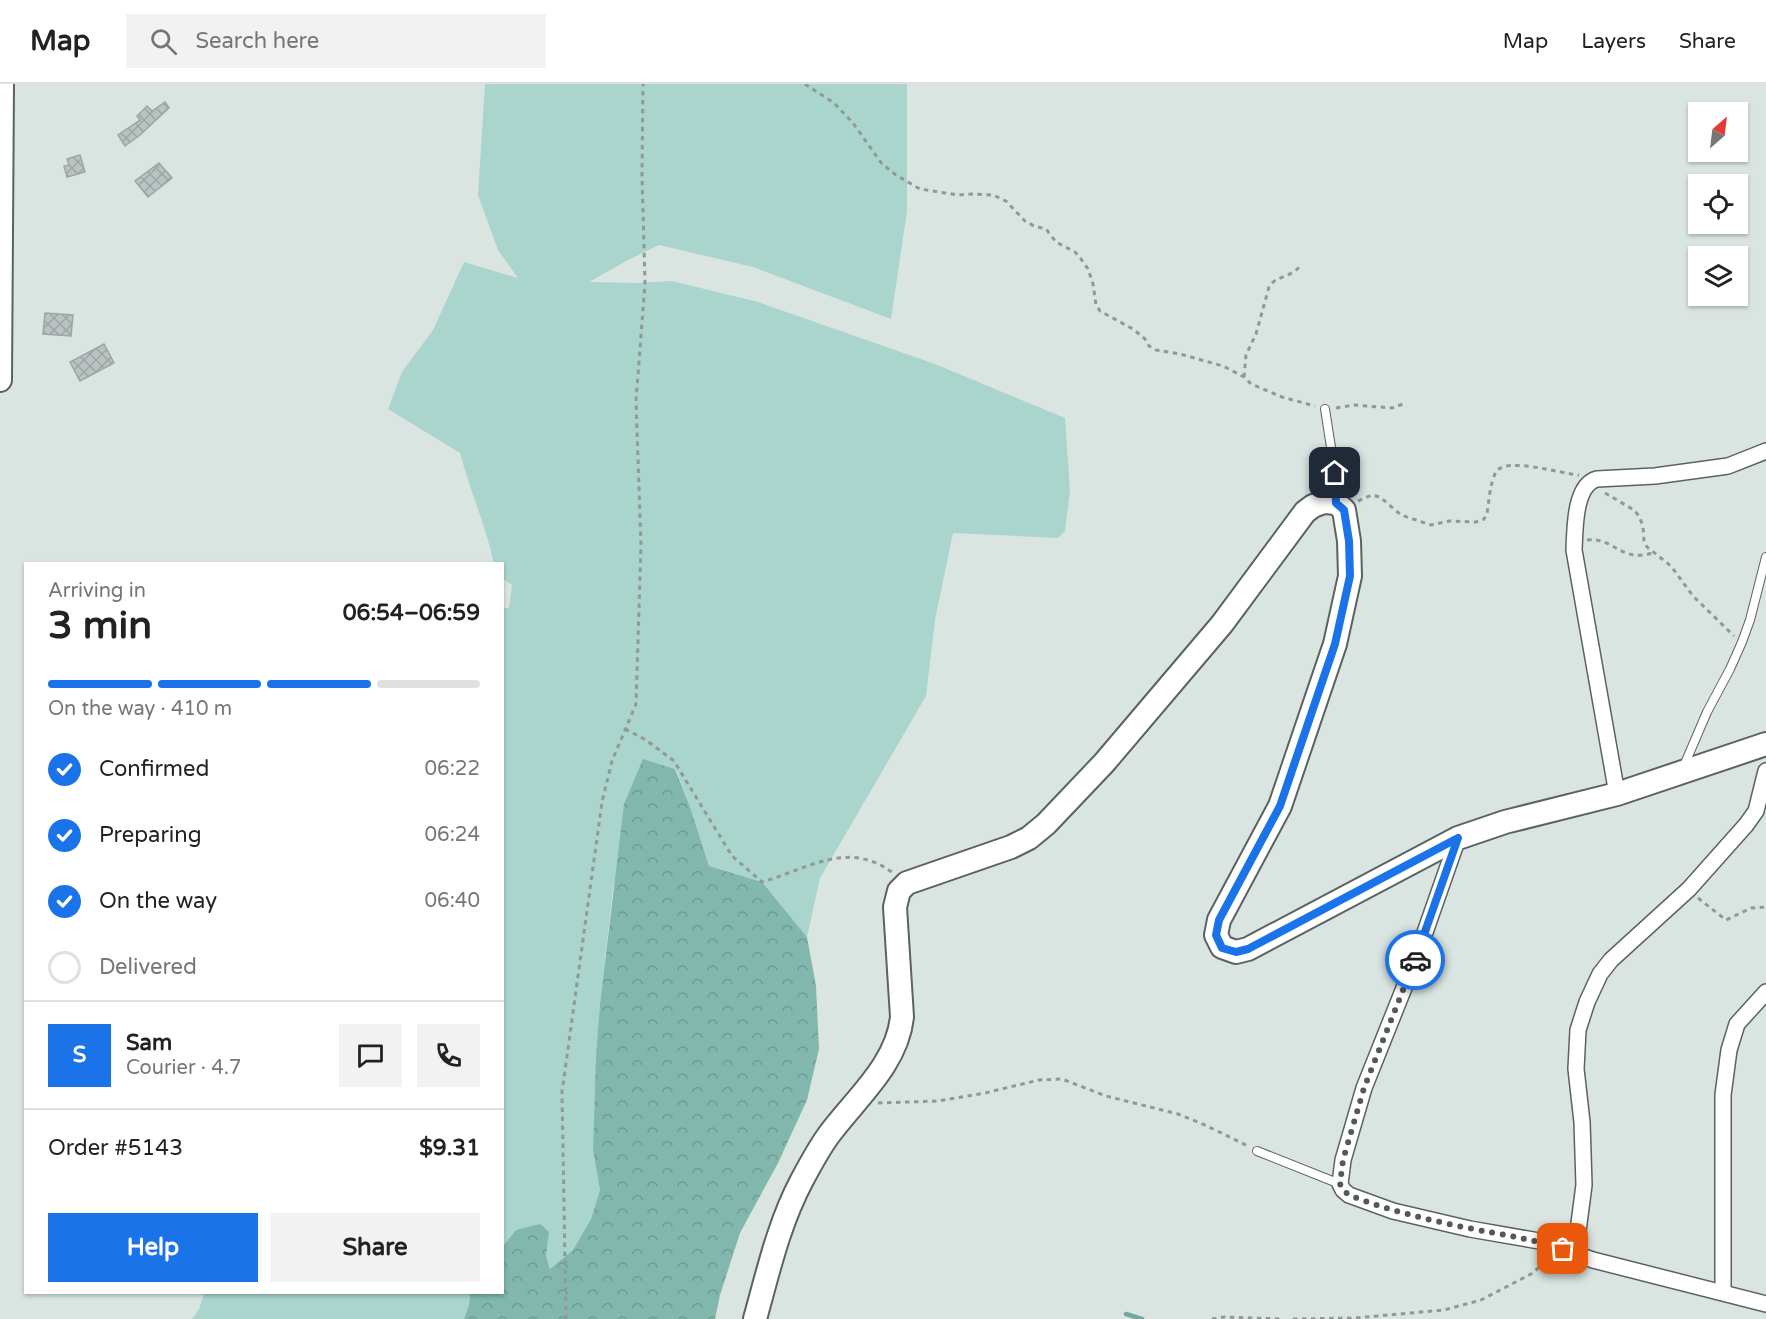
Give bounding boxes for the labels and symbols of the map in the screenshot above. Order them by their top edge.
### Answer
north arrow [1688,102,1748,162]
pin [1309,447,1360,498]
courier [1385,930,1445,990]
pin [1537,1223,1588,1274]

